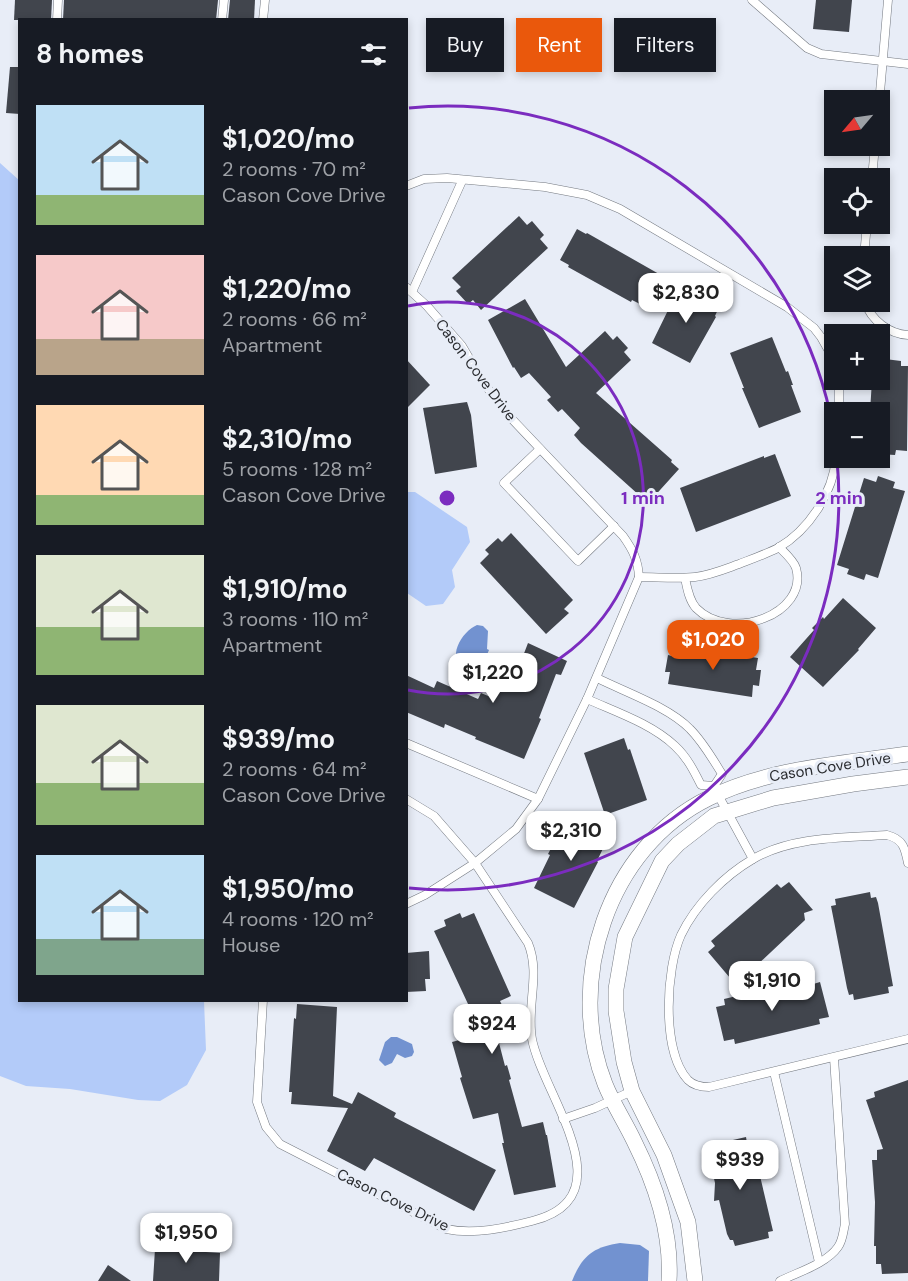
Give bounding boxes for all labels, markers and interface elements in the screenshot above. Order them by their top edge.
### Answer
chip: Buy [426,18,504,72]
chip: Rent [516,18,602,72]
chip: Filters [614,18,716,72]
text: 8 homes [36,37,144,71]
icon: filters [357,38,390,71]
north arrow [824,90,890,156]
map controls [824,90,890,468]
text: $1,020/mo [222,122,355,156]
icon: home [84,129,156,201]
text: 2 rooms · 70 m² [222,156,366,182]
button: locate [824,168,890,234]
text: Cason Cove Drive [222,182,386,208]
button: layers [824,246,890,312]
text: $1,220/mo [222,272,352,306]
pin: $2,830 [637,273,735,324]
icon: home [84,279,156,351]
text: $2,830 [652,279,720,305]
text: 2 rooms · 66 m² [222,306,367,332]
street label: Cason Cove Drive [431,315,521,425]
button: + [824,324,890,390]
text: Apartment [222,332,322,358]
button: − [824,402,890,468]
text: $2,310/mo [222,422,352,456]
icon: home [84,429,156,501]
text: 5 rooms · 128 m² [222,456,372,482]
text: Cason Cove Drive [222,482,386,508]
text: 1 min [621,486,665,510]
text: 2 min [815,486,863,510]
centre of rings [437,488,457,508]
text: $1,910/mo [222,572,348,606]
icon: home [84,579,156,651]
text: 3 rooms · 110 m² [222,606,368,632]
pin: $1,020 [664,620,762,671]
text: $1,020 [681,626,745,652]
text: Apartment [222,632,322,658]
pin: $1,220 [444,653,542,704]
text: $1,220 [462,659,524,685]
text: $939/mo [222,722,335,756]
icon: home [84,729,156,801]
street label: Cason Cove Drive [768,748,892,786]
text: 2 rooms · 64 m² [222,756,366,782]
text: Cason Cove Drive [222,782,386,808]
pin: $2,310 [522,811,620,862]
text: $2,310 [540,817,602,843]
text: $1,950/mo [222,872,354,906]
icon: home [84,879,156,951]
text: 4 rooms · 120 m² [222,906,374,932]
text: House [222,932,280,958]
pin: $1,910 [723,961,821,1012]
text: $1,910 [743,967,801,993]
pin: $924 [456,1004,528,1055]
text: $924 [467,1010,517,1036]
pin: $939 [704,1140,776,1191]
text: $939 [716,1146,764,1172]
street label: Cason Cove Drive [333,1164,453,1236]
pin: $1,950 [137,1213,235,1264]
text: $1,950 [154,1219,218,1245]

